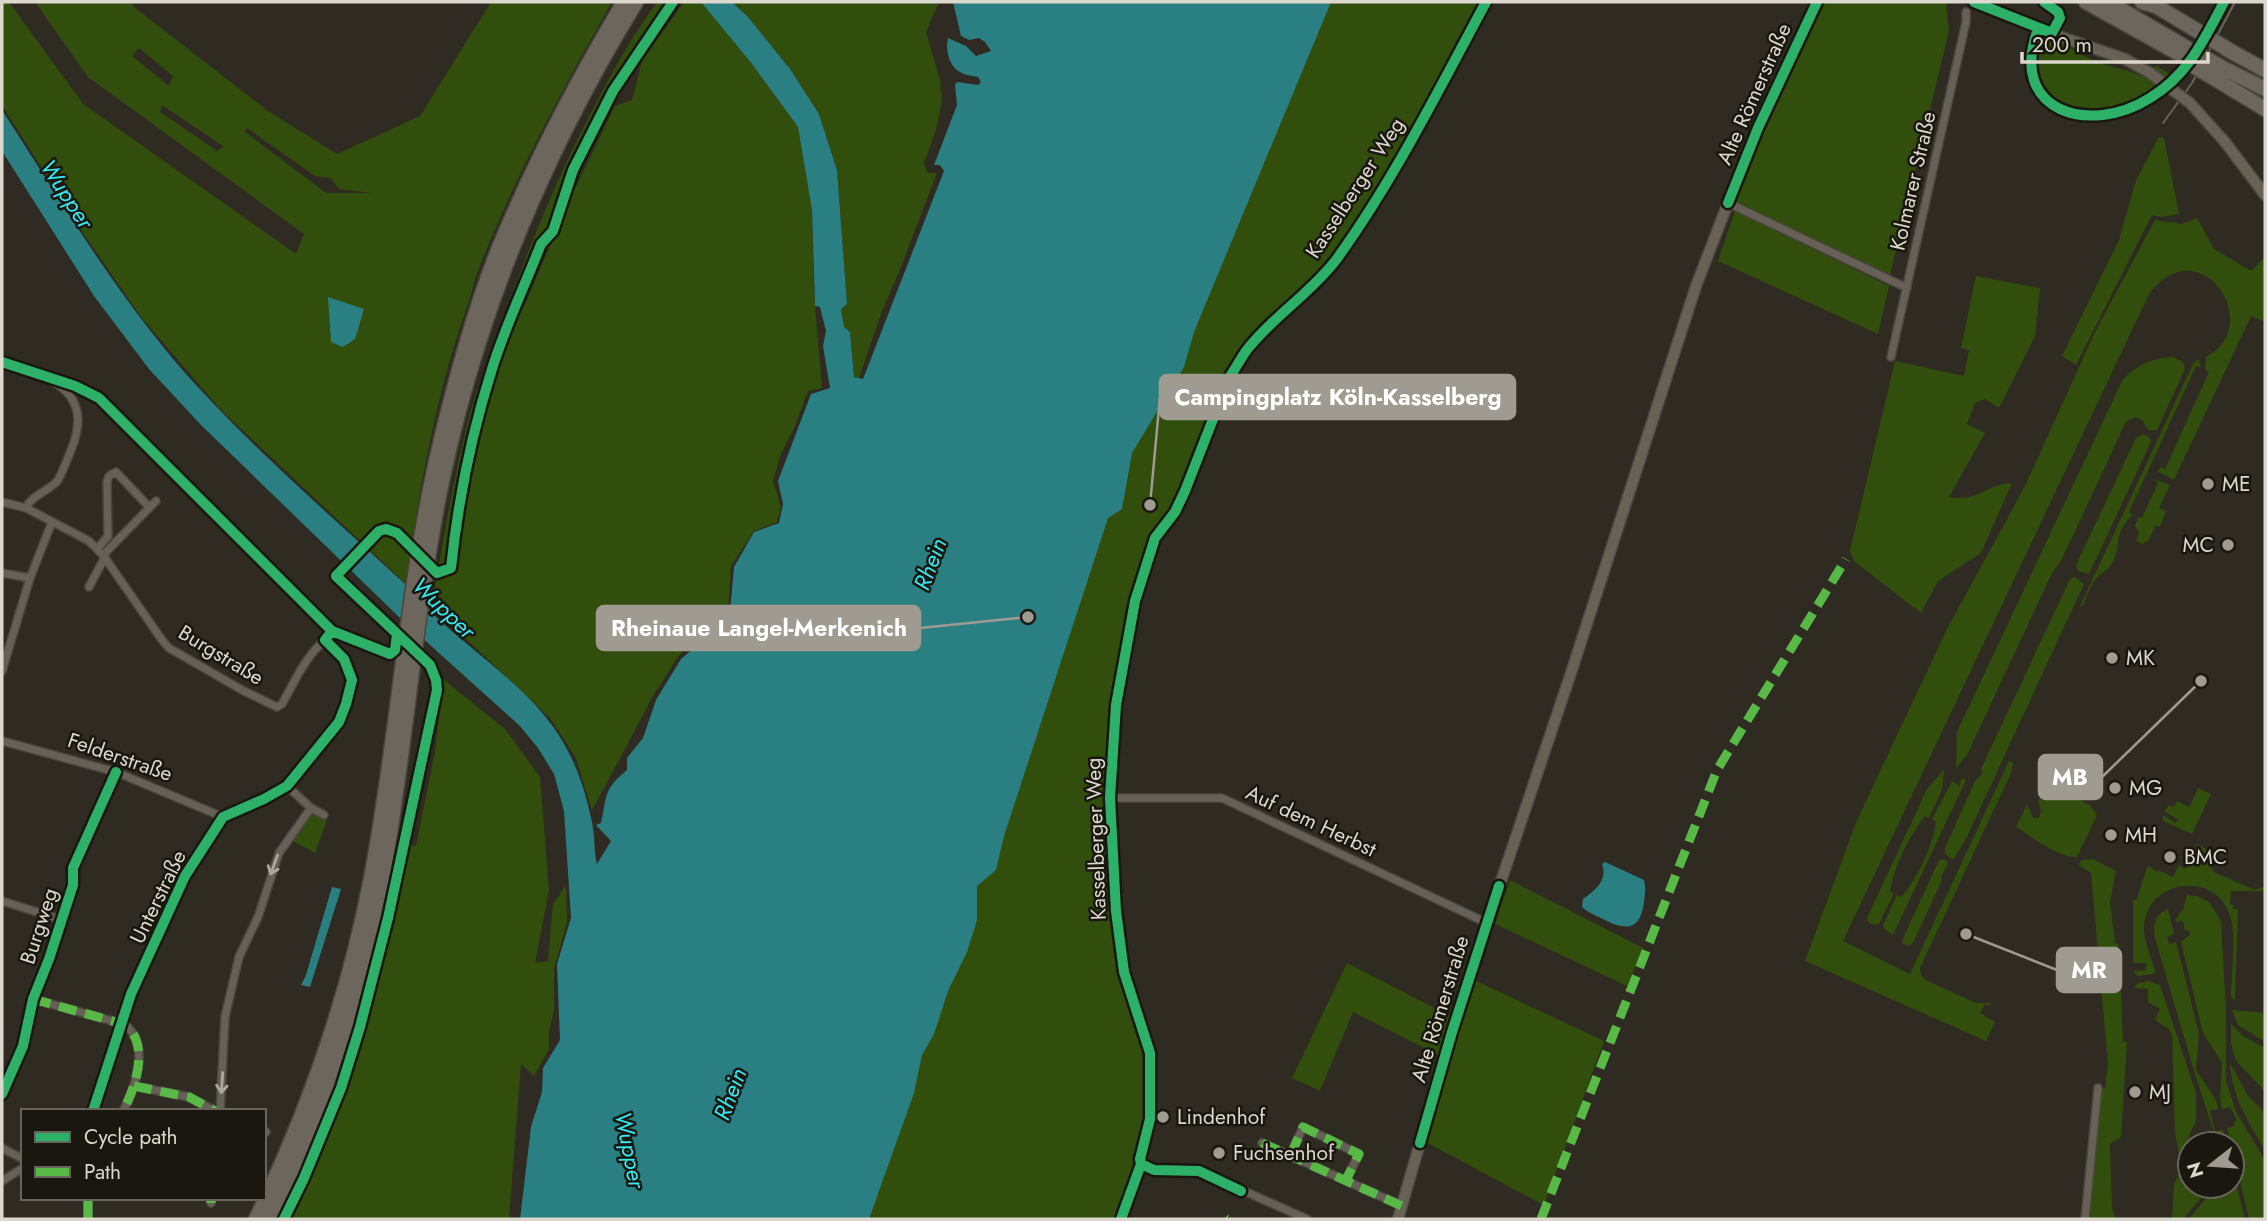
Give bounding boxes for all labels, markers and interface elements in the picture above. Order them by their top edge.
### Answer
street label: Alte Römerstraße [1709,18,1799,170]
scale bar [2022,21,2208,65]
text: 200 m [2032,30,2092,60]
street label: Kolmarer Straße [1882,108,1944,253]
street label: Kasselberger Weg [1298,112,1412,264]
water label: Wupper [32,153,103,237]
callout: Campingplatz Köln-Kasselberg [1160,375,1515,419]
text: Campingplatz Köln-Kasselberg [1174,380,1502,414]
place label: ME [2222,469,2251,499]
marker: ME [2200,476,2216,492]
place label: MC [2183,530,2214,560]
water label: Rhein [905,533,955,595]
marker: MC [2220,537,2236,553]
water label: Wupper [405,569,484,648]
callout: Rheinaue Langel-Merkenich [597,606,920,650]
text: Rheinaue Langel-Merkenich [611,611,907,645]
street label: Burgstraße [173,618,270,692]
place label: MK [2126,643,2155,673]
marker: MK [2104,650,2120,666]
street label: Felderstraße [64,725,177,789]
callout: MB [2039,755,2102,799]
street label: Kasselberger Weg [1078,757,1114,921]
text: MB [2052,760,2088,794]
place label: MG [2129,773,2162,803]
street label: Auf dem Herbst [1241,778,1381,864]
marker: MG [2107,780,2123,796]
place label: MH [2125,820,2157,850]
marker: MH [2103,827,2119,843]
place label: BMC [2184,842,2227,872]
street label: Unterstraße [122,845,194,949]
marker: BMC [2162,849,2178,865]
one-way arrow [267,853,280,875]
street label: Burgweg [13,884,65,968]
street label: Alte Römerstraße [1403,932,1477,1086]
callout: MR [2057,948,2121,992]
text: MR [2071,953,2107,987]
water label: Rhein [705,1063,755,1125]
one-way arrow [215,1071,228,1094]
place label: MJ [2149,1077,2171,1107]
marker: MJ [2127,1084,2143,1100]
place label: Lindenhof [1177,1102,1266,1132]
legend [21,1109,266,1200]
water label: Wupper [606,1109,654,1192]
marker: Lindenhof [1155,1109,1171,1125]
text: Cycle path [84,1122,177,1152]
north arrow [2176,1130,2246,1200]
place label: Fuchsenhof [1233,1138,1335,1168]
marker: Fuchsenhof [1211,1145,1227,1161]
text: Path [84,1157,121,1187]
text: N [2180,1159,2210,1181]

